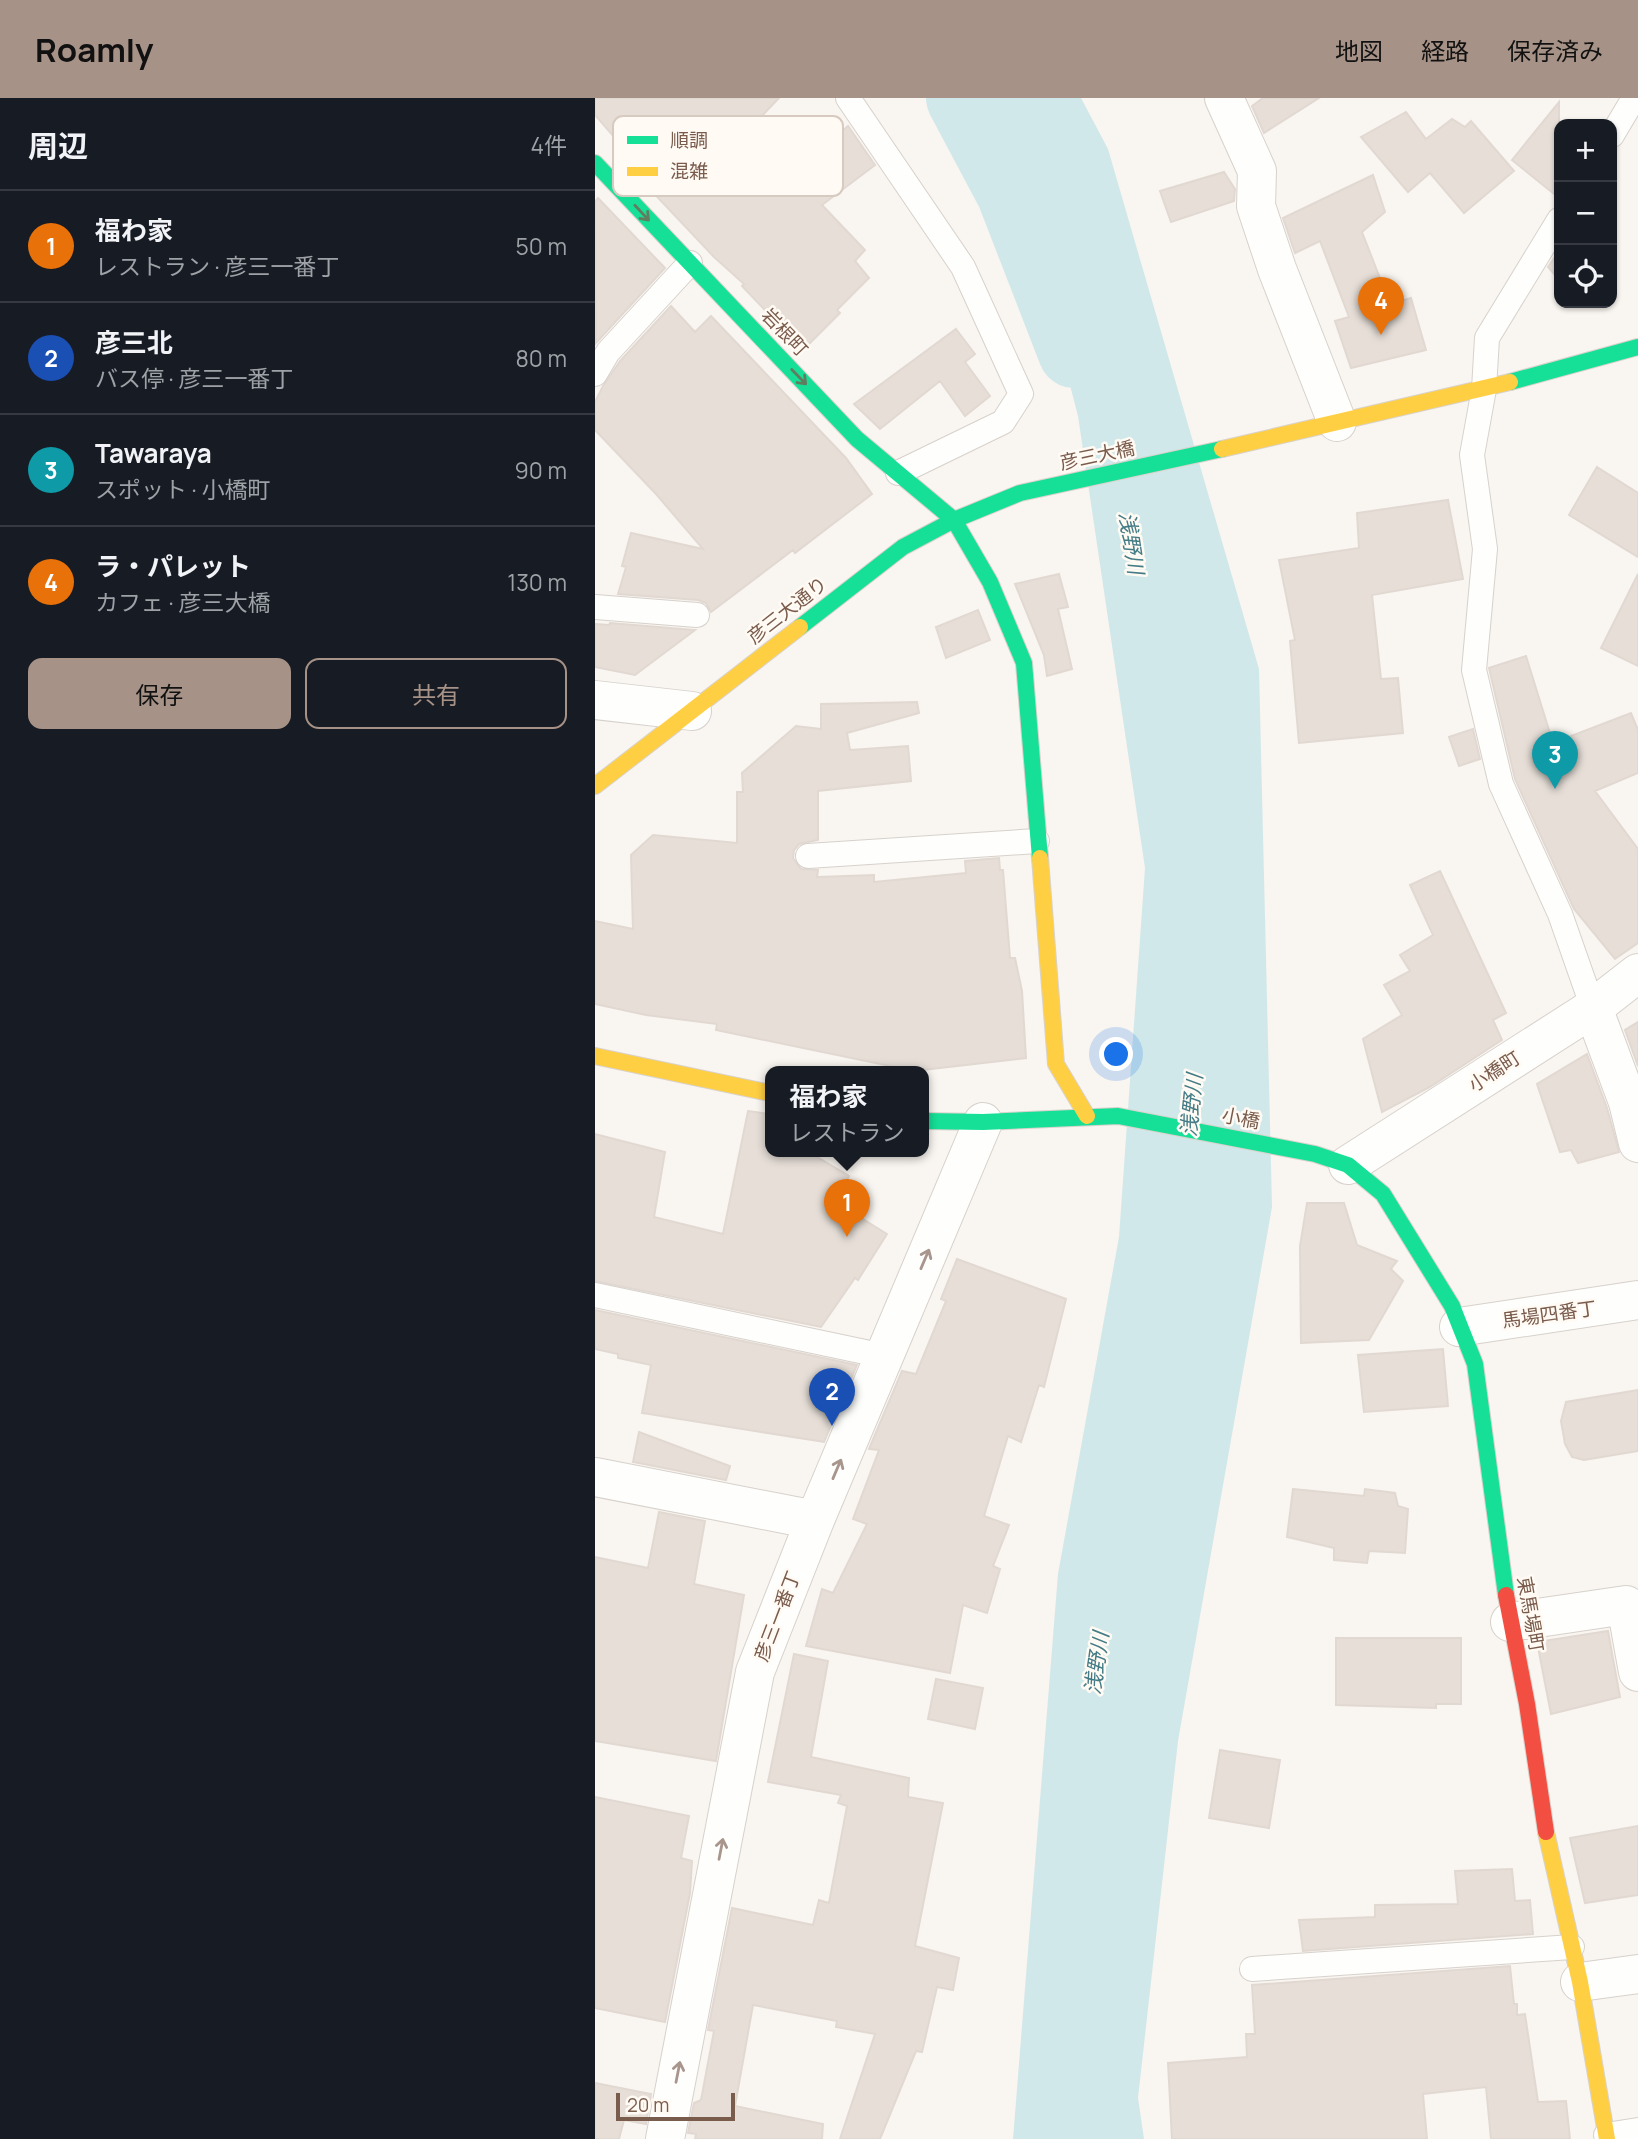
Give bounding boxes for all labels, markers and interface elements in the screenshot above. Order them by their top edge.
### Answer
text: Roamly [35,27,154,72]
text: 地図 [1335,34,1383,67]
text: 経路 [1421,34,1469,67]
text: 保存済み [1507,34,1603,67]
legend [613,116,843,196]
map controls [1554,119,1617,308]
button: + [1554,119,1617,182]
text: 周辺 [28,125,88,166]
text: 順調 [670,127,708,153]
text: 4件 [530,129,567,161]
text: 混雑 [670,158,708,184]
button: − [1554,182,1617,245]
one-way arrow [633,204,650,221]
text: 福わ家 [95,212,173,248]
text: 1 [46,230,56,262]
text: 50 m [516,230,567,262]
button: locate [1554,245,1617,308]
text: レストラン · 彦三一番丁 [95,250,339,282]
pin: 4 [1358,277,1404,335]
street label: 岩根町 [756,302,814,362]
text: 彦三北 [95,324,173,360]
text: 2 [44,342,58,374]
text: 80 m [516,342,567,374]
text: バス停 · 彦三一番丁 [95,362,293,394]
one-way arrow [790,369,807,386]
street label: 彦三大橋 [1057,434,1137,476]
text: Tawaraya [95,435,212,471]
text: 3 [44,454,58,486]
text: 90 m [515,454,567,486]
text: スポット · 小橋町 [95,473,270,505]
water label: 浅野川 [1113,510,1151,578]
text: ラ・パレット [95,548,251,584]
text: 4 [44,566,58,598]
text: 130 m [507,566,567,598]
street label: 彦三大通り [742,571,832,649]
text: カフェ · 彦三大橋 [95,586,270,618]
button: 保存 [28,658,291,729]
button: 共有 [305,658,567,729]
pin: 3 [1532,731,1578,789]
your location [1099,1037,1133,1071]
street label: 小橋町 [1463,1045,1525,1097]
popup [765,1066,929,1157]
water label: 浅野川 [1174,1070,1208,1138]
text: 福わ家 [790,1078,868,1114]
street label: 小橋 [1220,1102,1262,1134]
text: レストラン [790,1116,905,1148]
pin: 1 [824,1179,870,1237]
one-way arrow [919,1249,932,1270]
street label: 馬場四番丁 [1500,1295,1598,1333]
pin: 2 [809,1368,855,1426]
one-way arrow [831,1458,844,1480]
street label: 彦三一番丁 [748,1567,806,1665]
street label: 東馬場町 [1512,1574,1550,1654]
water label: 浅野川 [1078,1628,1115,1696]
one-way arrow [715,1838,728,1861]
one-way arrow [671,2061,685,2084]
scale bar [616,2090,735,2122]
text: 20 m [627,2092,669,2118]

